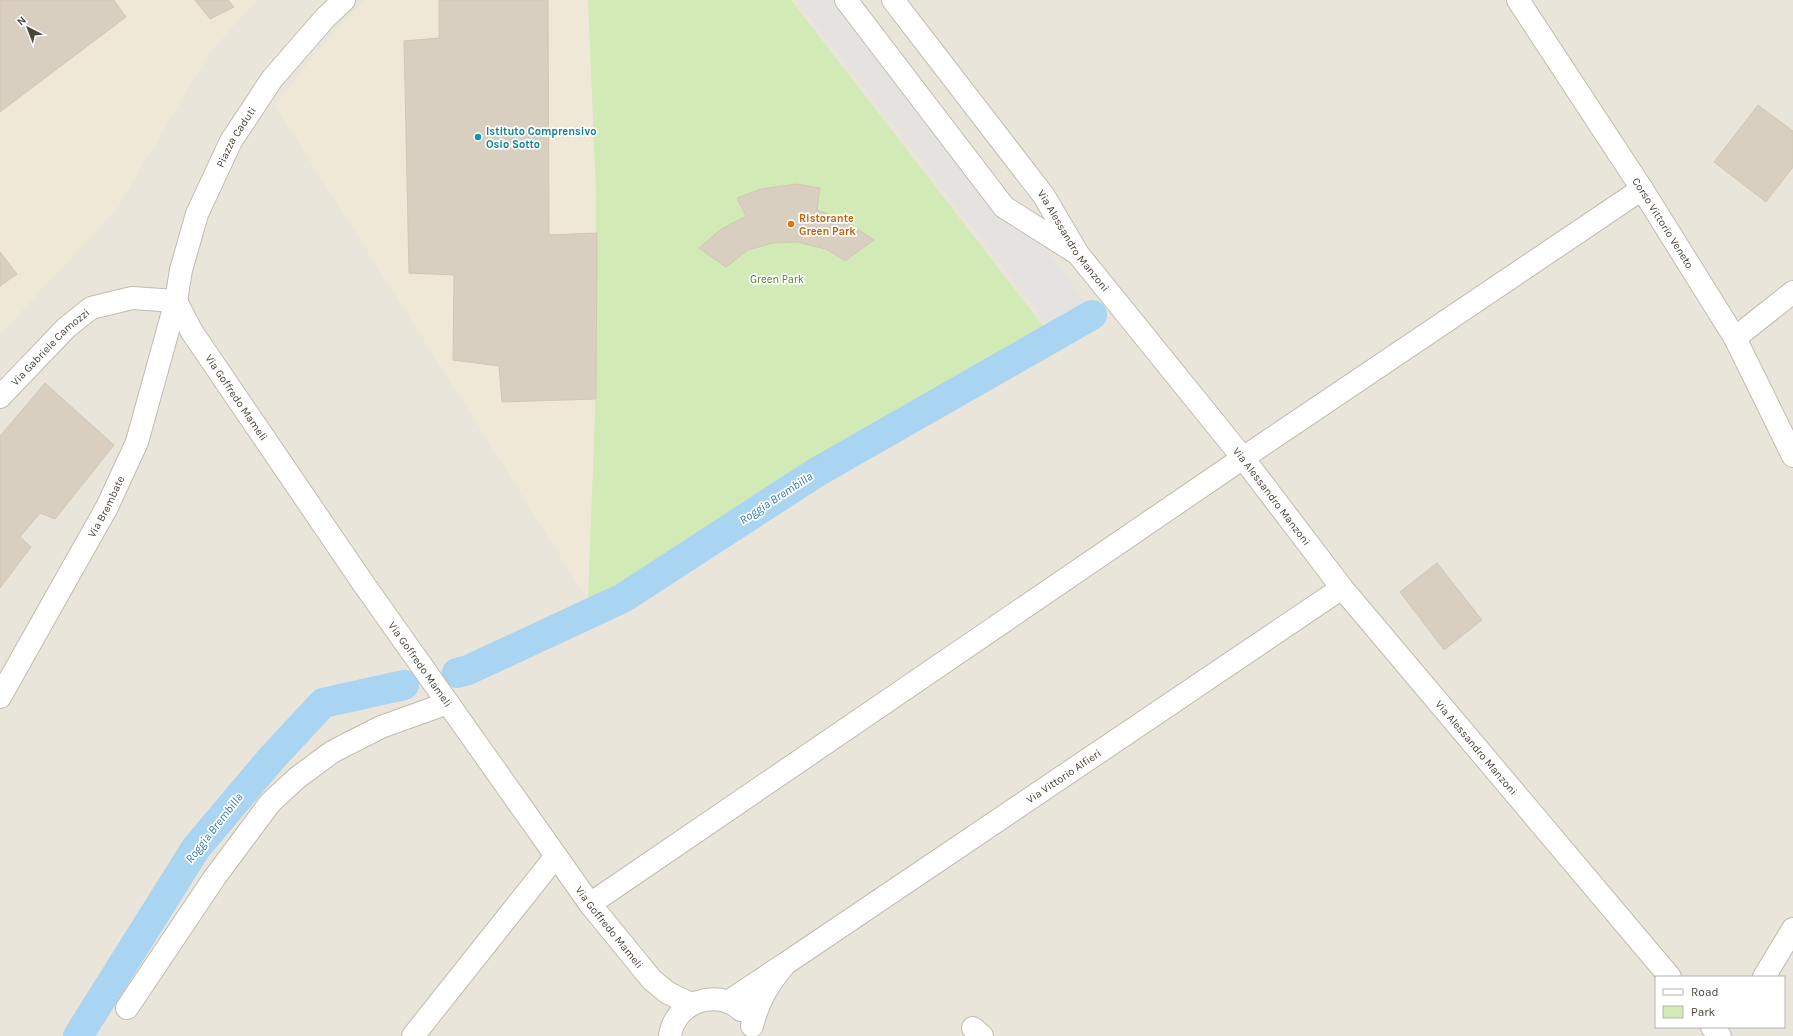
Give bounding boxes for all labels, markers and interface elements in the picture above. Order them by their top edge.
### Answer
north arrow [8,8,48,48]
text: N [14,13,29,28]
street label: Piazza Caduti [213,104,258,169]
place label: Istituto Comprensivo Osio Sotto [486,125,596,151]
marker: Istituto Comprensivo Osio Sotto [473,132,483,142]
street label: Corso Vittorio Veneto [1630,175,1696,271]
street label: Via Alessandro Manzoni [1035,187,1112,294]
place label: Ristorante Green Park [799,212,856,238]
marker: Ristorante Green Park [786,219,796,229]
park label: Green Park [750,273,804,286]
street label: Via Gabriele Camozzi [8,305,92,388]
street label: Via Goffredo Mameli [203,352,270,443]
street label: Via Alessandro Manzoni [1230,445,1314,548]
water label: Roggia Brembilla [737,469,815,527]
street label: Via Brembate [85,473,127,540]
street label: Via Goffredo Mameli [386,619,455,709]
street label: Via Alessandro Manzoni [1433,697,1520,797]
street label: Via Vittorio Alfieri [1024,746,1103,806]
water label: Roggia Brembilla [182,790,246,866]
street label: Via Goffredo Mameli [573,884,646,971]
legend [1655,976,1785,1028]
text: Road [1691,985,1719,999]
text: Park [1691,1005,1716,1019]

